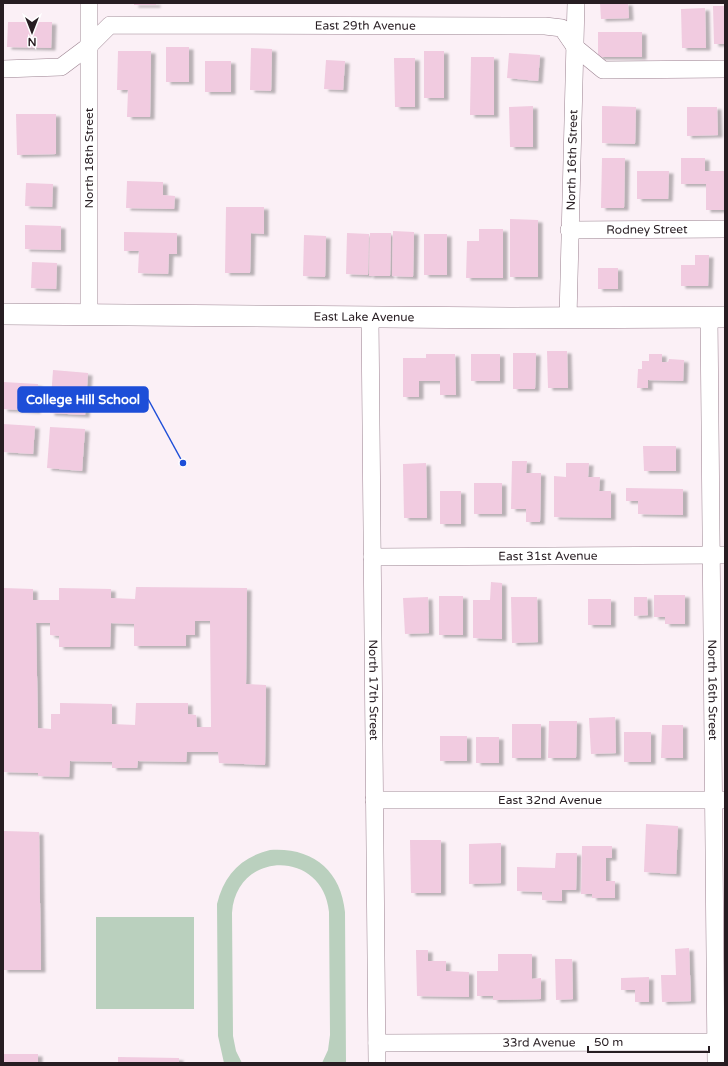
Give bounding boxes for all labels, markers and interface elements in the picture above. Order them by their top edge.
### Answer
north arrow [12,12,52,52]
street label: East 29th Avenue [315,18,416,33]
text: N [28,35,36,48]
street label: North 18th Street [82,107,96,208]
street label: North 16th Street [564,109,580,211]
street label: Rodney Street [606,222,688,237]
street label: East Lake Avenue [314,309,415,324]
callout: College Hill School [18,387,148,412]
text: College Hill School [26,392,140,408]
street label: East 31st Avenue [498,549,598,563]
street label: North 17th Street [366,639,381,741]
street label: North 16th Street [705,639,720,741]
street label: East 32nd Avenue [498,793,602,807]
scale bar [588,1028,709,1054]
street label: 33rd Avenue [502,1035,576,1050]
text: 50 m [594,1035,623,1049]

